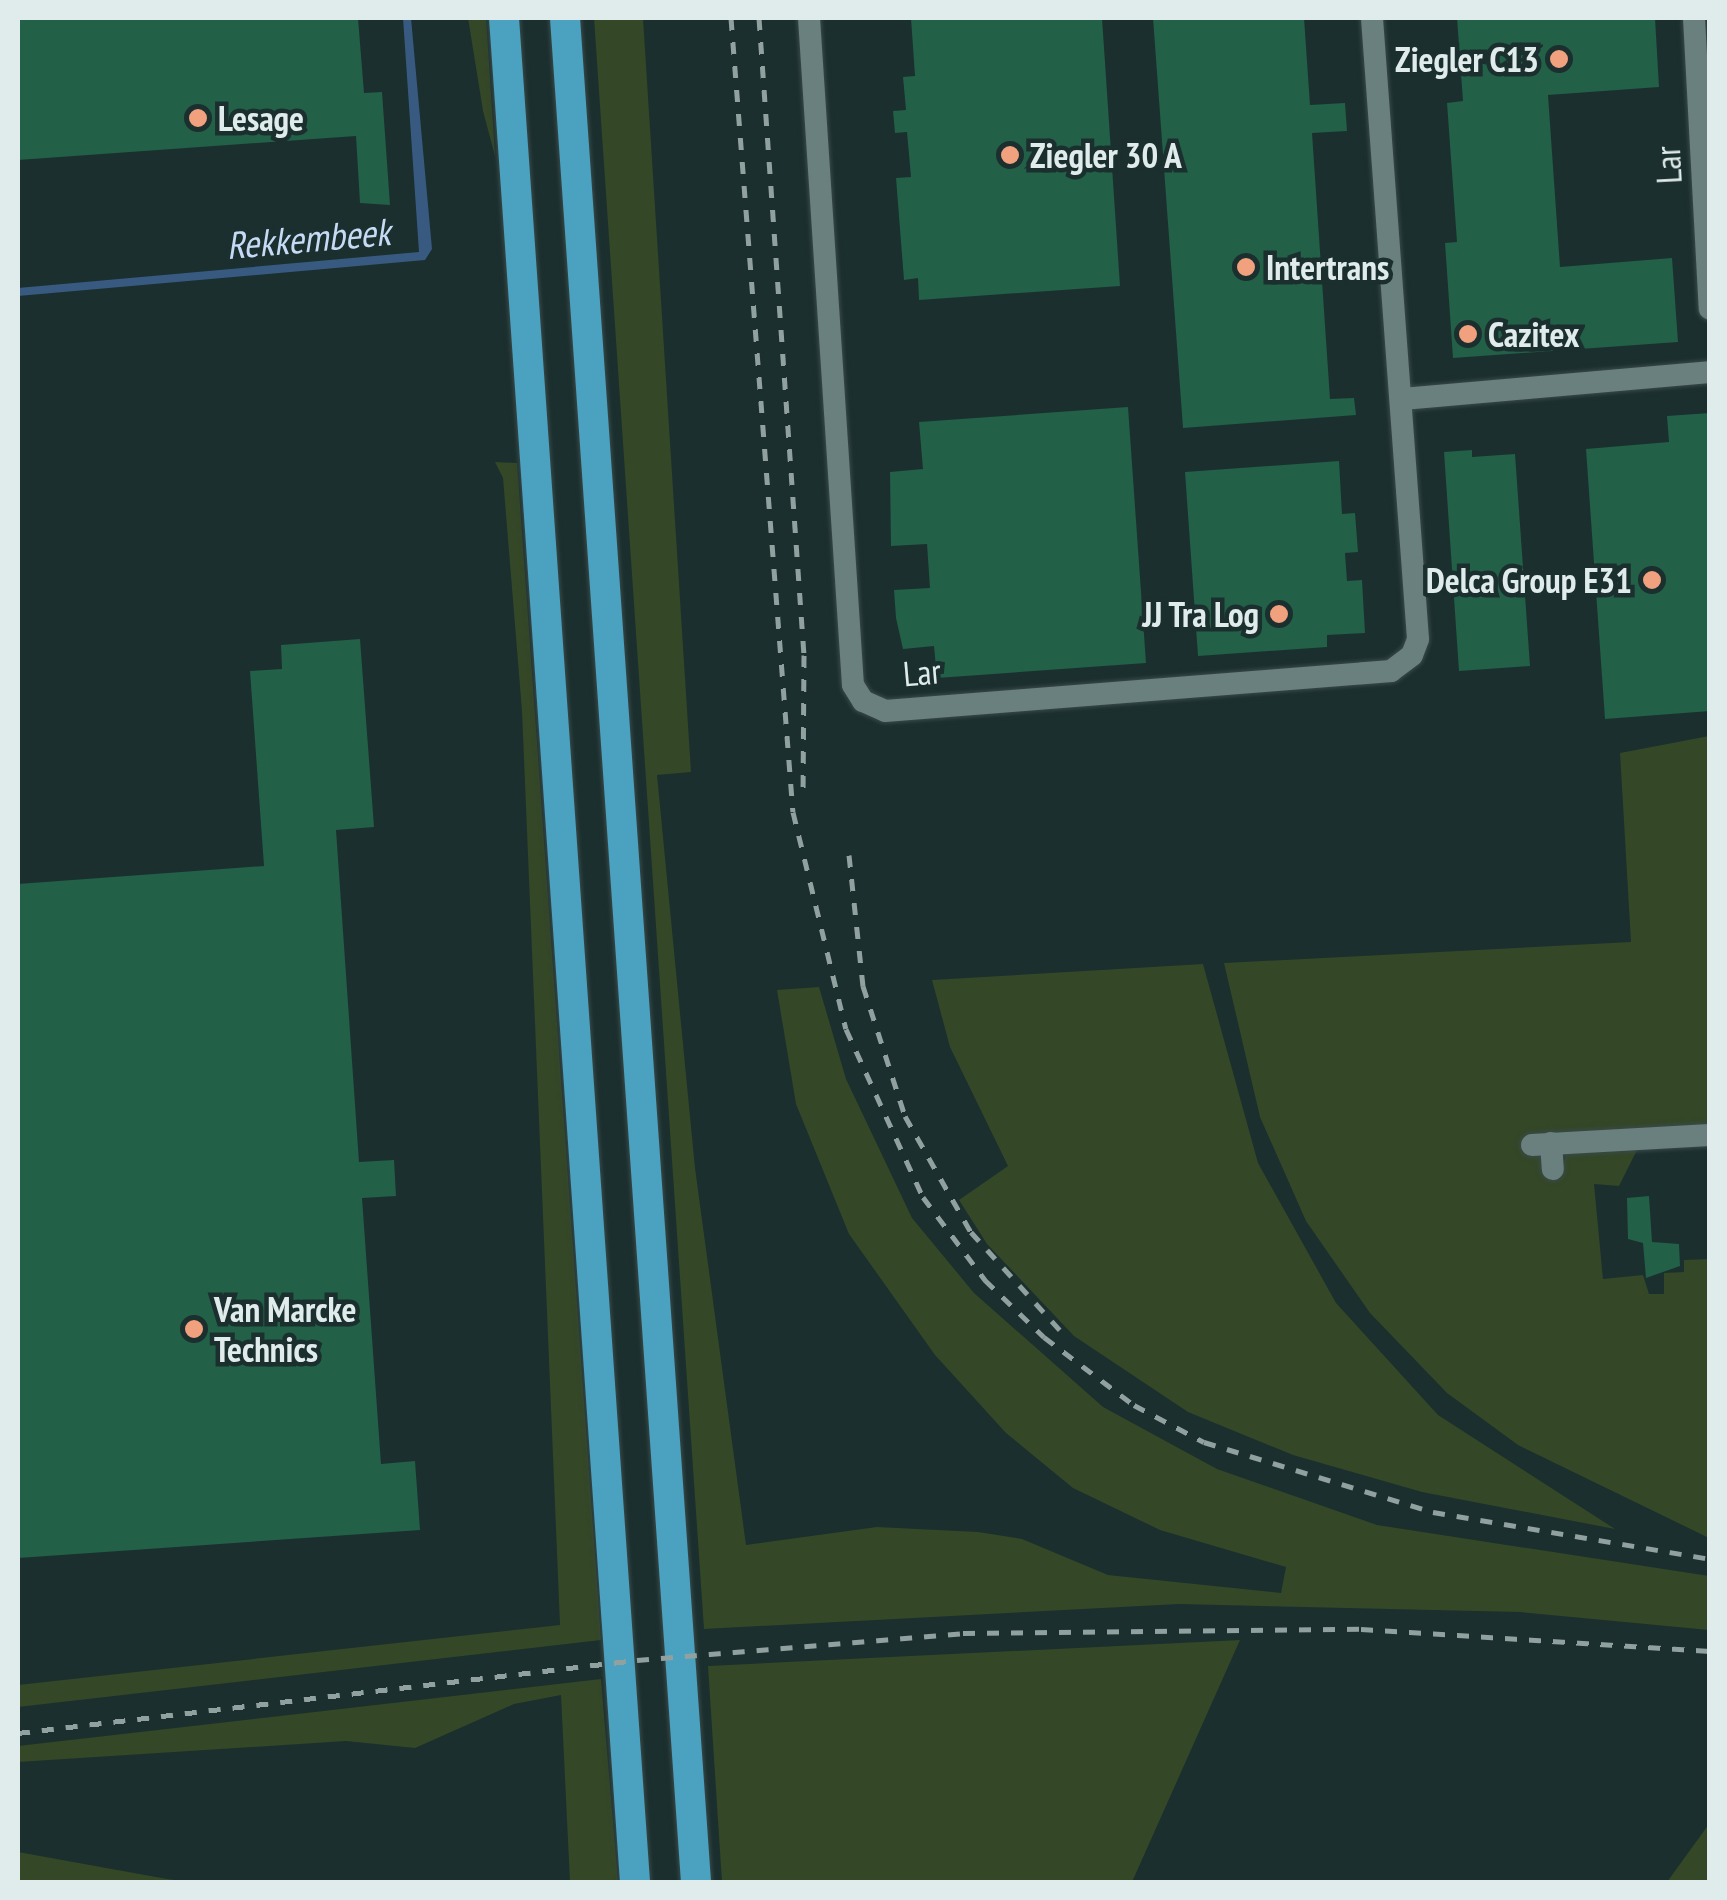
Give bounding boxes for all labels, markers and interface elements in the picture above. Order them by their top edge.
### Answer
place label: Ziegler C13 [1395,38,1539,80]
marker: Ziegler C13 [1548,48,1570,70]
place label: Lesage [218,97,304,139]
marker: Lesage [187,107,209,129]
place label: Ziegler 30 A [1030,134,1183,176]
marker: Ziegler 30 A [999,144,1021,166]
street label: Lar [1646,145,1690,185]
water label: Rekkembeek [224,208,392,268]
place label: Intertrans [1266,246,1389,288]
marker: Intertrans [1235,256,1257,278]
place label: Cazitex [1488,313,1579,355]
marker: Cazitex [1457,323,1479,345]
place label: Delca Group E31 [1426,559,1632,601]
marker: Delca Group E31 [1641,569,1663,591]
place label: JJ Tra Log [1141,593,1259,635]
marker: JJ Tra Log [1268,603,1290,625]
street label: Lar [901,649,943,695]
place label: Van Marcke Technics [214,1288,357,1370]
marker: Van Marcke Technics [183,1318,205,1340]

